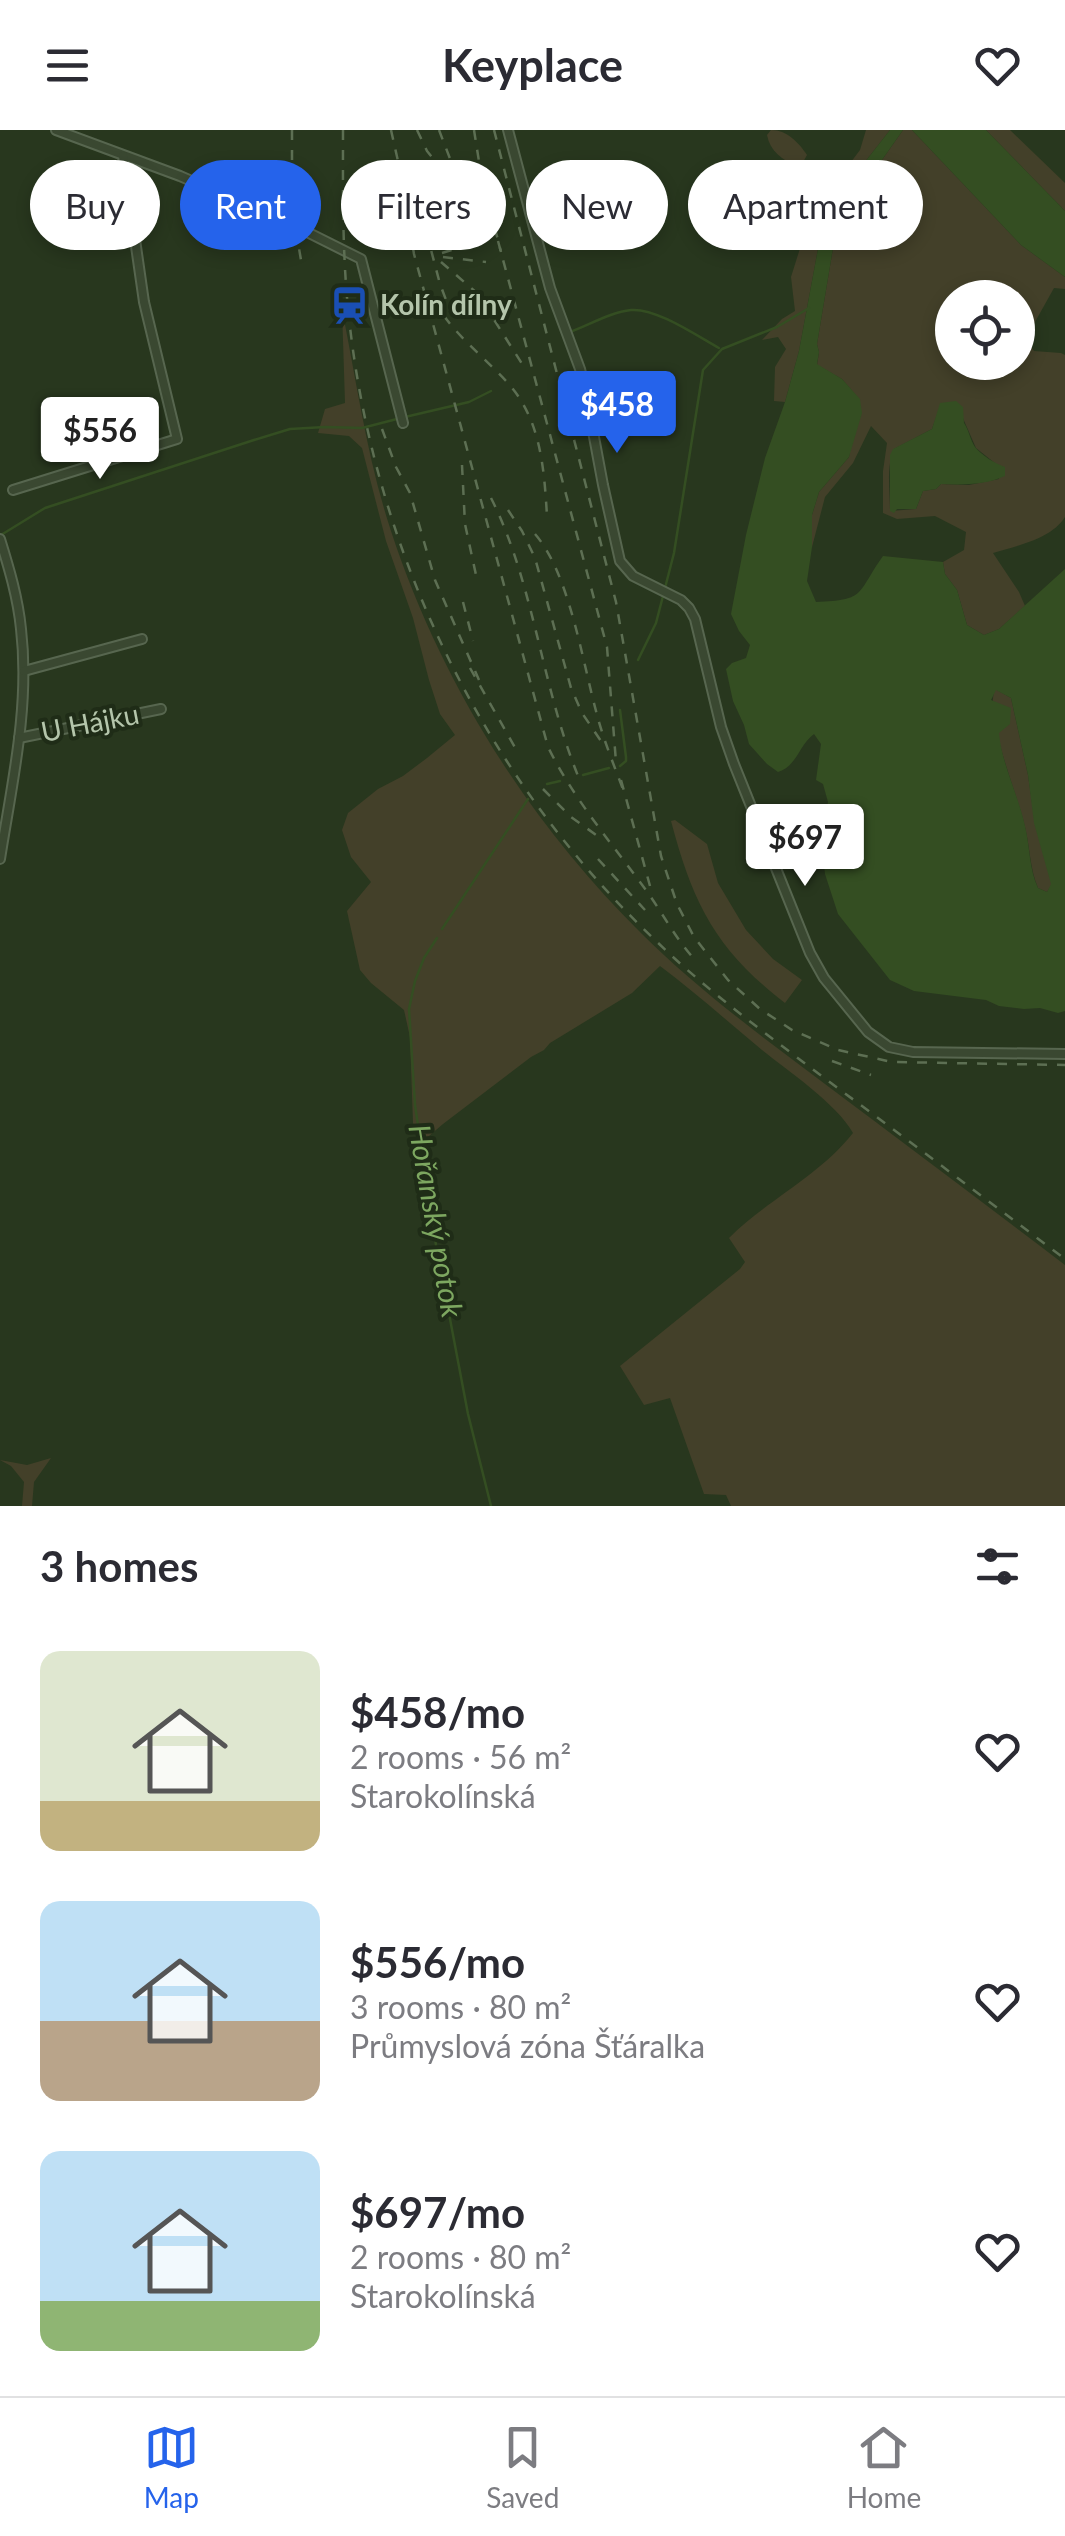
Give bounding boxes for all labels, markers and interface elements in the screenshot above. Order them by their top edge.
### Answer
icon: menu [40,38,95,93]
text: Keyplace [442,38,623,92]
icon: heart [970,38,1025,93]
chip: Buy [30,160,160,250]
chip: Rent [180,160,321,250]
chip: Filters [341,160,506,250]
chip: New [526,160,668,250]
chip: Apartment [688,160,923,250]
map controls [935,280,1035,380]
button: locate [935,280,1035,380]
station icon: Kolín dílny [329,284,371,326]
place label: Kolín dílny [380,287,512,321]
pin: $458 [558,371,676,456]
text: $458 [580,384,654,423]
pin: $556 [41,397,159,482]
text: $556 [63,410,137,449]
street label: U Hájku [38,696,142,748]
pin: $697 [746,804,864,889]
text: $697 [768,817,842,856]
water label: Hořanský potok [402,1121,472,1321]
icon: filters [970,1539,1025,1594]
text: 3 homes [40,1541,198,1591]
text: $458/mo [350,1687,525,1737]
icon: home [120,1691,240,1811]
icon: heart [970,1724,1025,1779]
text: 2 rooms · 56 m² [350,1737,571,1776]
text: Starokolínská [350,1776,536,1815]
text: $556/mo [350,1937,525,1987]
icon: home [120,1941,240,2061]
icon: heart [970,1974,1025,2029]
text: 3 rooms · 80 m² [350,1987,571,2026]
text: Průmyslová zóna Šťáralka [350,2026,705,2065]
text: $697/mo [350,2187,525,2237]
icon: home [120,2191,240,2311]
icon: heart [970,2224,1025,2279]
text: 2 rooms · 80 m² [350,2237,571,2276]
text: Starokolínská [350,2276,536,2315]
tab: Map [144,2420,199,2514]
tab: Saved [486,2420,559,2514]
tab: Home [847,2420,921,2514]

